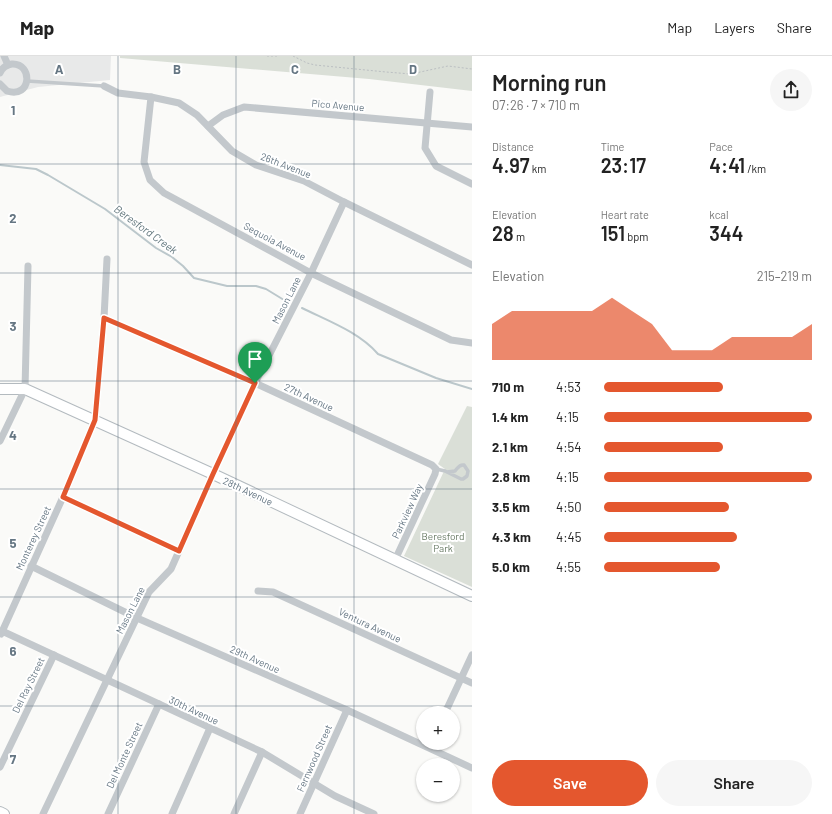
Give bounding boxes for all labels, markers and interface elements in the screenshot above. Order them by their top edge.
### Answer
text: Map [20,16,54,39]
text: Map [667,19,692,36]
text: Layers [714,19,755,36]
text: Share [777,19,812,36]
text: A [55,61,64,77]
text: B [173,61,181,77]
text: C [291,61,299,77]
text: D [409,61,417,77]
text: Morning run [492,69,606,95]
button: share [770,69,812,111]
street label: Pico Avenue [311,97,365,113]
text: 07:26 · 7 × 710 m [492,97,580,113]
text: 1 [11,102,15,118]
text: Distance [492,140,534,153]
text: Time [601,140,624,153]
text: Pace [709,140,733,153]
street label: 26th Avenue [259,150,313,180]
text: 4.97 [492,153,529,177]
text: 23:17 [601,153,646,177]
text: 4:41 [709,153,745,177]
text: km [529,162,546,175]
text: /km [745,162,766,175]
water label: Beresford Creek [112,202,181,257]
text: Elevation [492,208,536,221]
text: Heart rate [601,208,649,221]
text: kcal [709,208,729,221]
text: 2 [9,210,17,226]
street label: Sequoia Avenue [242,220,308,262]
text: 28 [492,221,514,245]
text: 151 [601,221,625,245]
text: 344 [709,221,743,245]
text: m [514,230,525,243]
text: bpm [625,230,648,243]
text: Elevation [492,268,544,284]
text: 215–219 m [757,268,812,284]
street label: Mason Lane [269,274,303,326]
text: 3 [9,318,17,334]
pin [238,342,272,383]
icon: arrive [244,348,266,370]
text: 710 m [492,379,524,395]
text: 4:53 [556,379,581,395]
street label: 27th Avenue [282,380,336,414]
text: 1.4 km [492,409,528,425]
text: 4:15 [556,409,579,425]
text: 4 [9,427,17,443]
text: 2.1 km [492,439,528,455]
text: 4:54 [556,439,581,455]
text: 2.8 km [492,469,530,485]
text: 4:15 [556,469,579,485]
street label: 28th Avenue [221,474,275,508]
street label: Parkview Way [389,481,425,540]
text: 3.5 km [492,499,530,515]
text: 4:50 [556,499,582,515]
street label: Monterey Street [13,504,53,572]
text: 4.3 km [492,529,531,545]
text: 4:45 [556,529,581,545]
park label: Beresford Park [422,530,464,554]
text: 5 [9,535,17,551]
text: 5.0 km [492,559,530,575]
text: 4:55 [556,559,581,575]
street label: Mason Lane [113,584,147,636]
street label: Ventura Avenue [337,605,403,645]
text: 6 [10,643,17,659]
street label: 29th Avenue [228,643,282,675]
street label: Del Ray Street [9,655,47,715]
street label: 30th Avenue [167,693,221,727]
map controls [416,706,460,802]
button: + [416,706,460,750]
street label: Del Monte Street [103,720,145,790]
street label: Fernwood Street [294,722,334,793]
text: 7 [10,751,17,767]
button: − [416,758,460,802]
button: Save [492,760,648,806]
button: Share [656,760,812,806]

